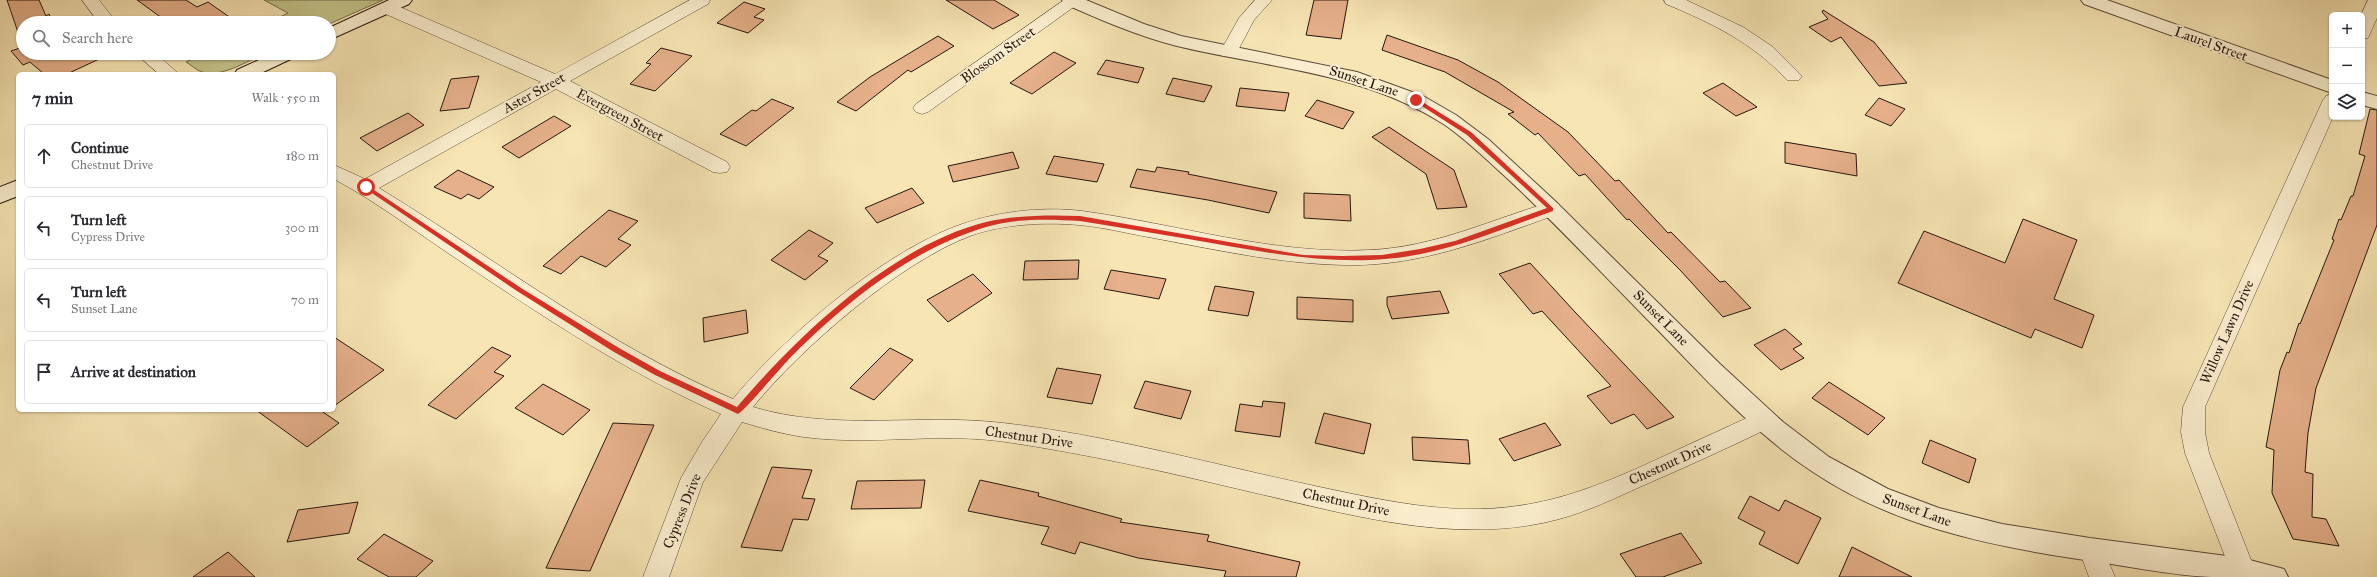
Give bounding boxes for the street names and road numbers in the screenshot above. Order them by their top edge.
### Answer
street label: Blossom Street [957,23,1039,87]
street label: Laurel Street [2172,23,2250,65]
street label: Sunset Lane [1327,62,1401,100]
street label: Aster Street [499,69,568,117]
street label: Evergreen Street [574,85,666,145]
street label: Willow Lawn Drive [2196,277,2258,387]
street label: Sunset Lane [1630,287,1692,349]
street label: Chestnut Drive [984,422,1074,452]
street label: Chestnut Drive [1626,437,1714,489]
street label: Cypress Drive [659,471,705,551]
street label: Chestnut Drive [1301,484,1391,520]
street label: Sunset Lane [1880,490,1954,530]

